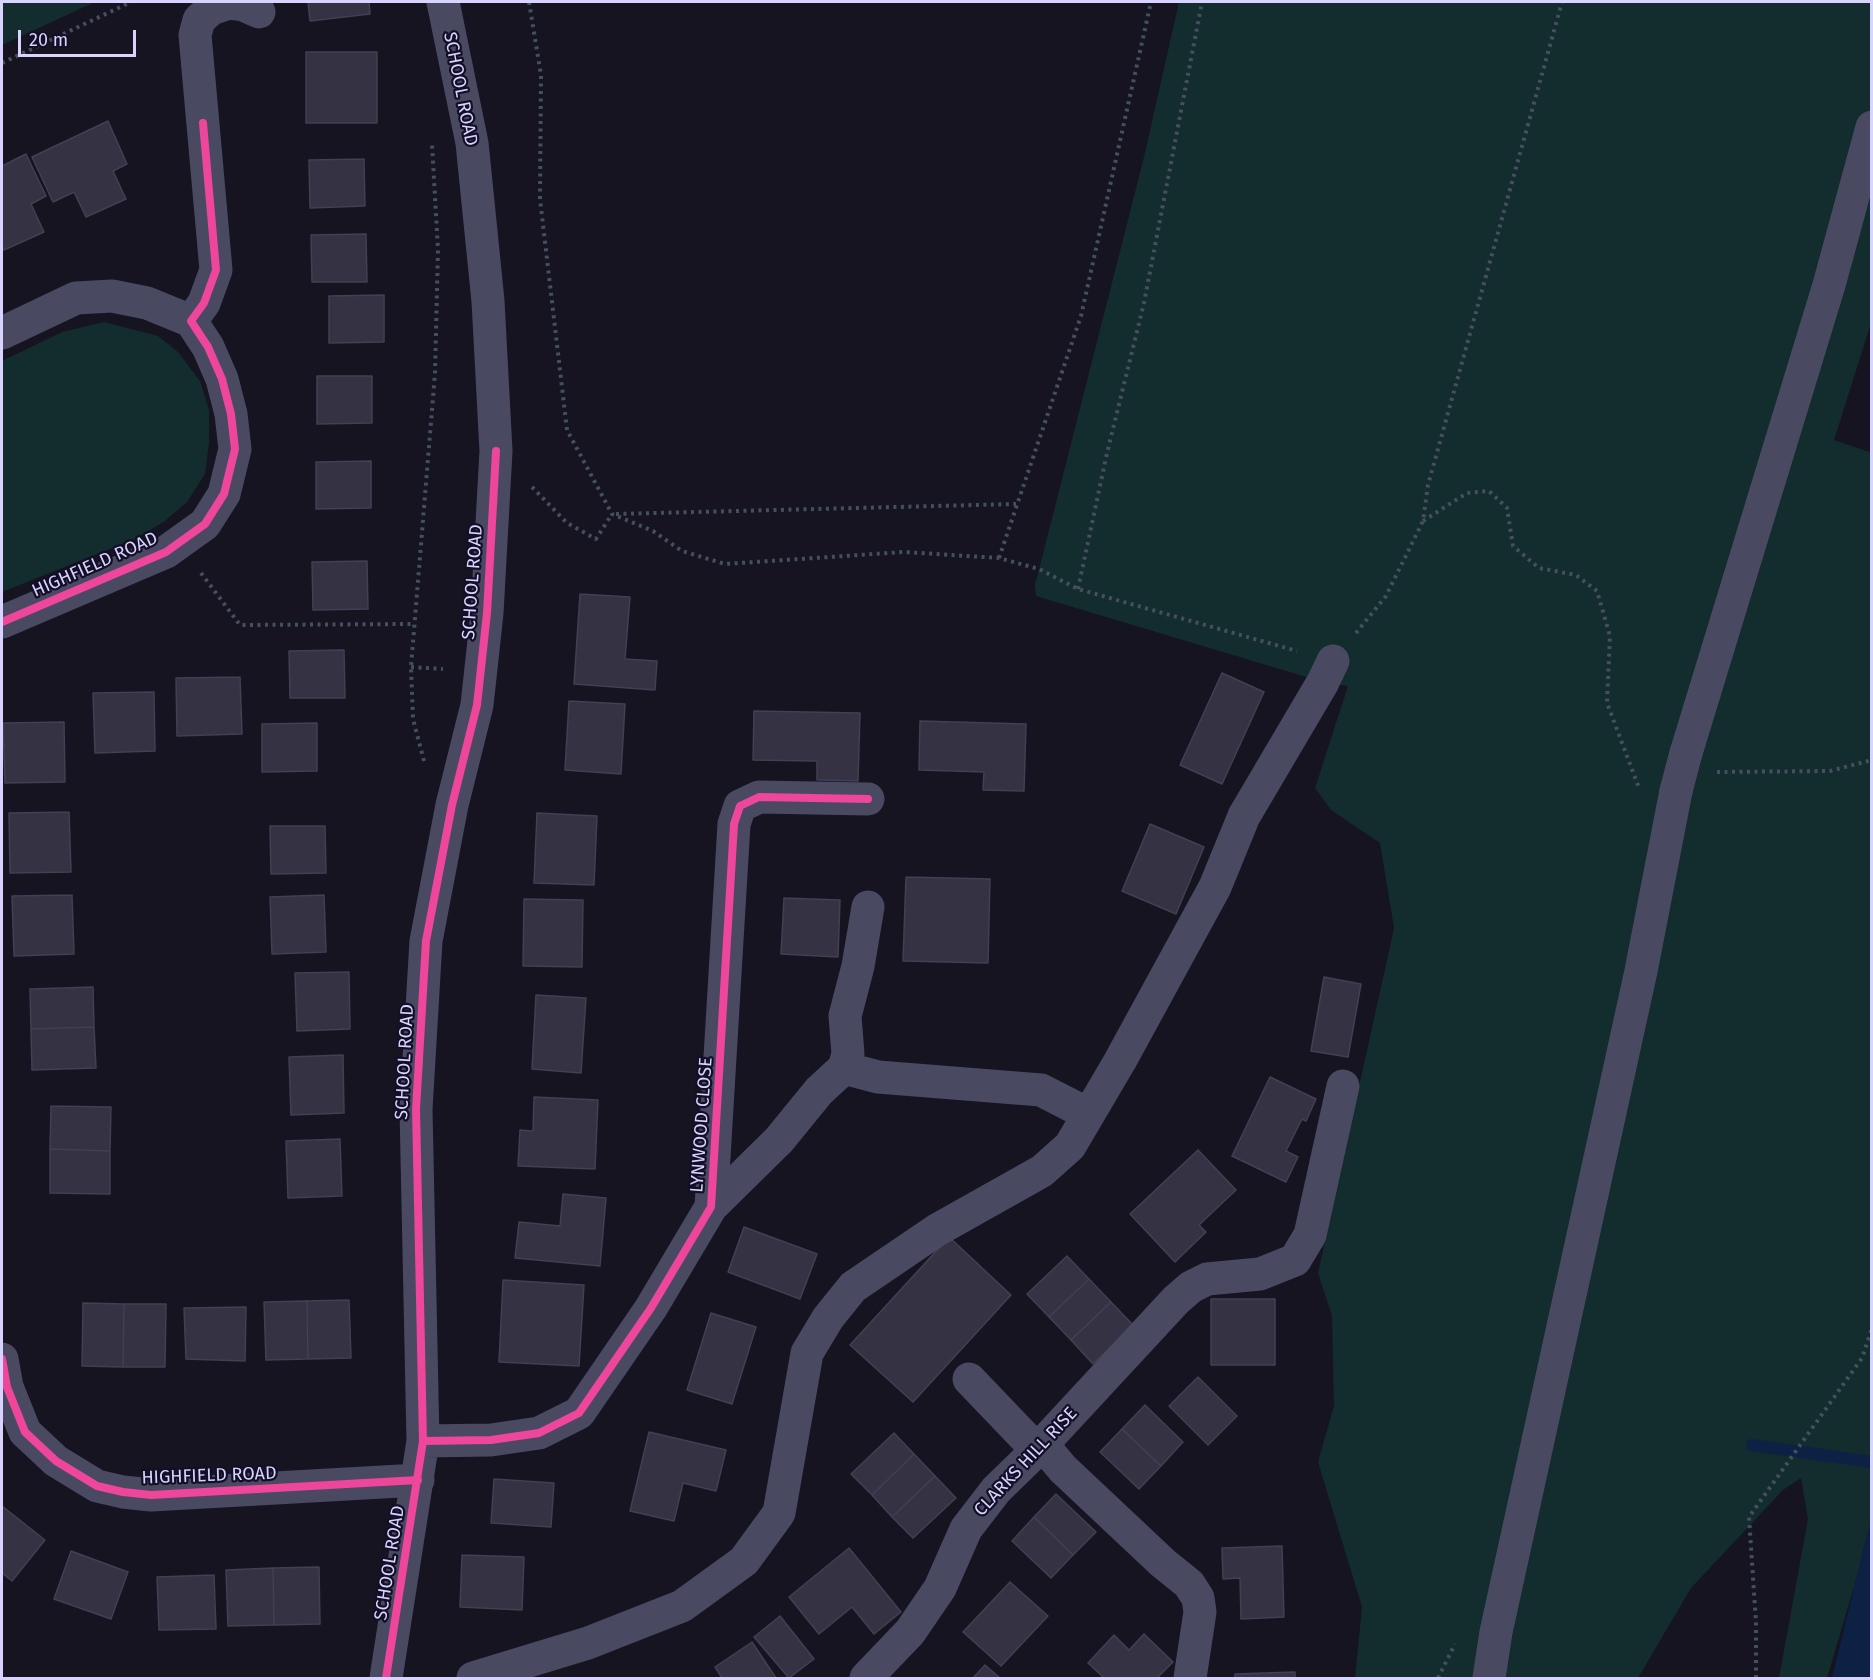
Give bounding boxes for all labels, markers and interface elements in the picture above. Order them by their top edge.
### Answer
scale bar [21,18,140,56]
text: 20 m [29,29,68,51]
street label: SCHOOL ROAD [438,30,482,148]
street label: SCHOOL ROAD [458,524,488,640]
street label: HIGHFIELD ROAD [29,528,161,602]
street label: SCHOOL ROAD [391,1004,419,1120]
street label: LYNWOOD CLOSE [686,1057,718,1193]
street label: CLARKS HILL RISE [970,1403,1082,1521]
street label: HIGHFIELD ROAD [141,1463,277,1489]
street label: SCHOOL ROAD [370,1504,410,1622]

